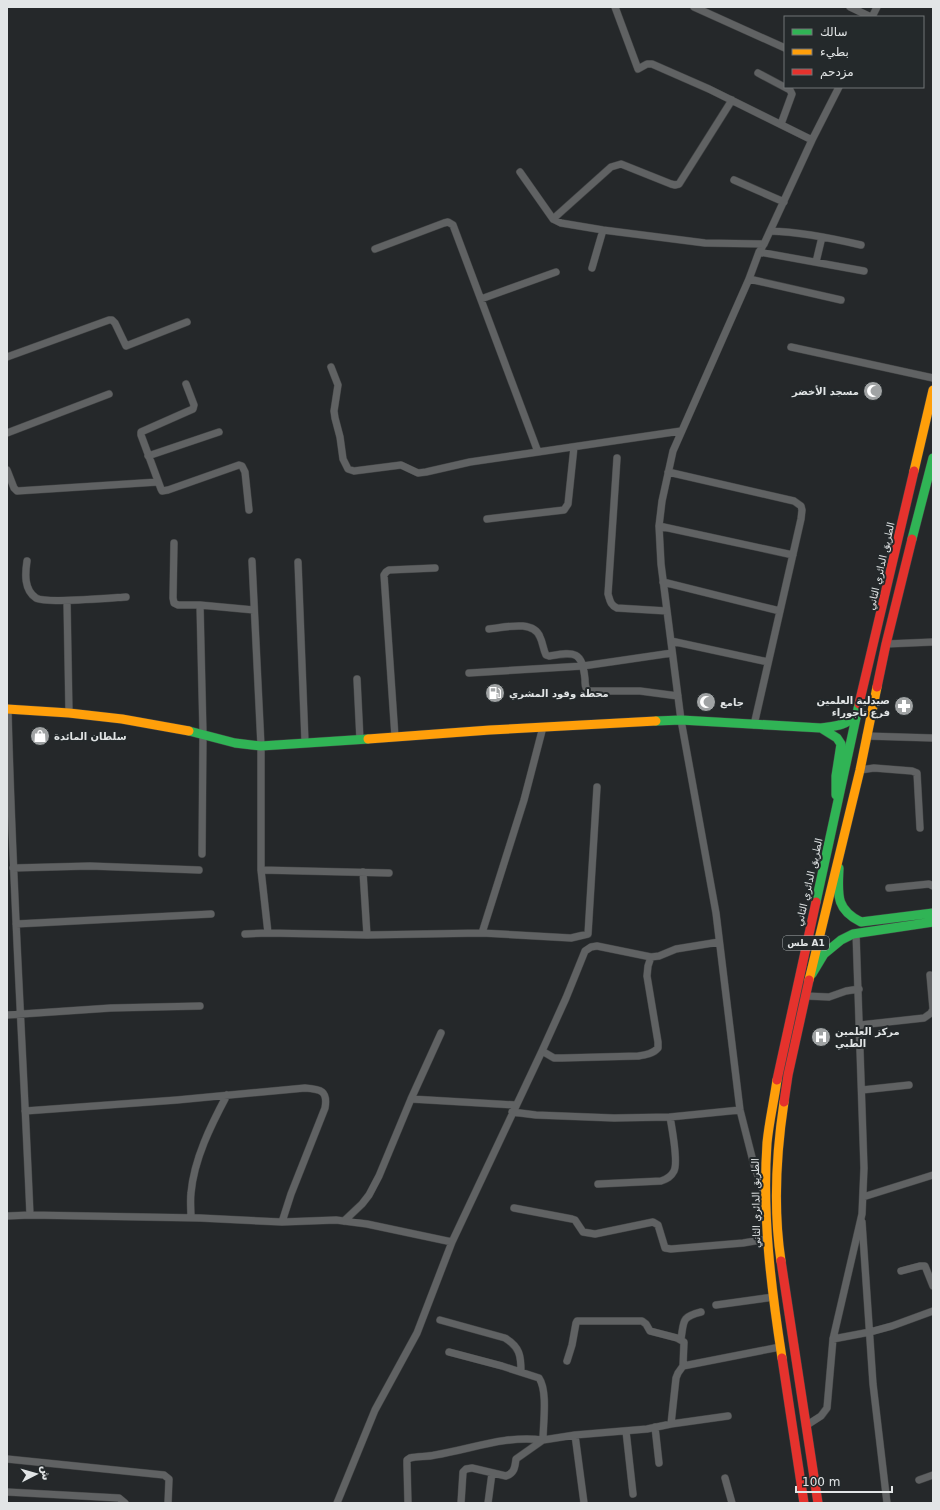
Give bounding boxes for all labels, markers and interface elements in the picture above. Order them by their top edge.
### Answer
legend [784,16,924,88]
text: سالك [820,25,847,39]
text: بطيء [820,45,849,59]
text: مزدحم [820,65,854,80]
mosque icon: مسجد الأخضر [862,380,884,402]
place label: مسجد الأخضر [791,385,859,398]
street label: الطريق الدائري الثاني [866,521,897,611]
fuel station icon: محطة وقود المشري [484,682,506,704]
place label: محطة وقود المشري [509,688,609,700]
mosque icon: جامع [695,691,717,713]
place label: صيدلية العلمين فرع تاجوراء [816,695,890,719]
pharmacy icon: صيدلية العلمين فرع تاجوراء [893,695,915,717]
place label: جامع [720,697,744,709]
shop icon: سلطان المائدة [29,725,51,747]
place label: سلطان المائدة [54,731,127,742]
street label: الطريق الدائري الثاني [794,837,825,927]
road number: طس A1 [783,936,829,950]
hospital icon: مركز العلمين الطبي [810,1026,832,1048]
place label: مركز العلمين الطبي [835,1026,900,1050]
street label: الطريق الدائري الثاني [750,1158,763,1248]
north arrow [16,1454,56,1494]
text: ش [38,1465,53,1481]
scale bar [796,1468,892,1494]
text: 100 m [802,1475,840,1489]

